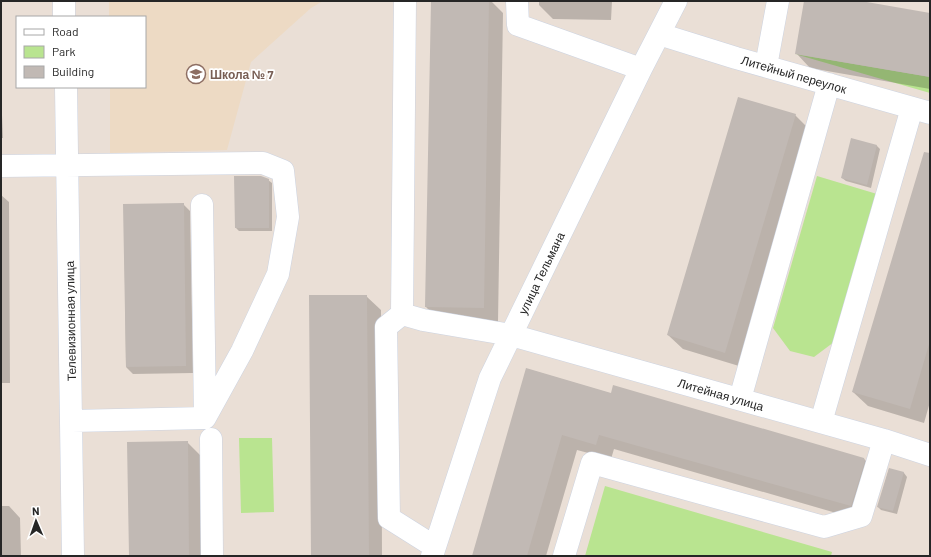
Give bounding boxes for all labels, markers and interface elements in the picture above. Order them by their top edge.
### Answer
legend [16,16,146,88]
text: Road [52,24,79,38]
text: Park [52,44,76,58]
street label: Литейный переулок [739,52,849,97]
school or university icon: Школа № 7 [185,63,207,85]
text: Building [52,64,94,78]
place label: Школа № 7 [210,67,273,81]
street label: улица Тельмана [515,229,568,317]
street label: Телевизионная улица [62,260,79,381]
street label: Литейная улица [676,375,766,414]
north arrow [16,501,56,541]
text: N [32,504,40,517]

